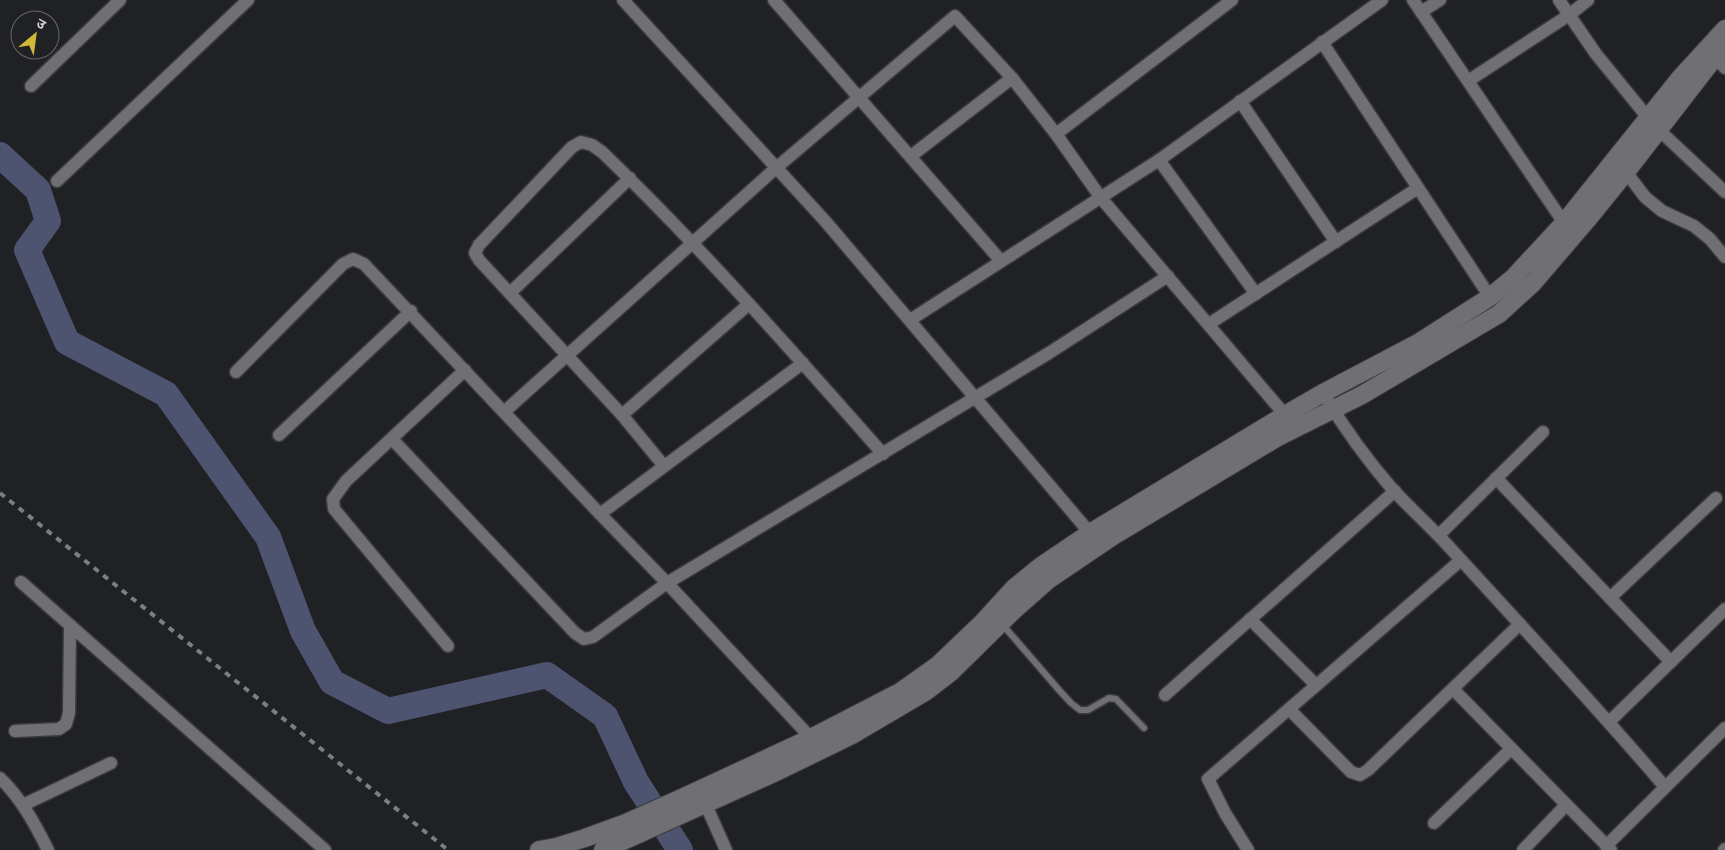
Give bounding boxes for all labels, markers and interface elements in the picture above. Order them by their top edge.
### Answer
north arrow [10,10,60,60]
text: उ [33,15,49,34]

